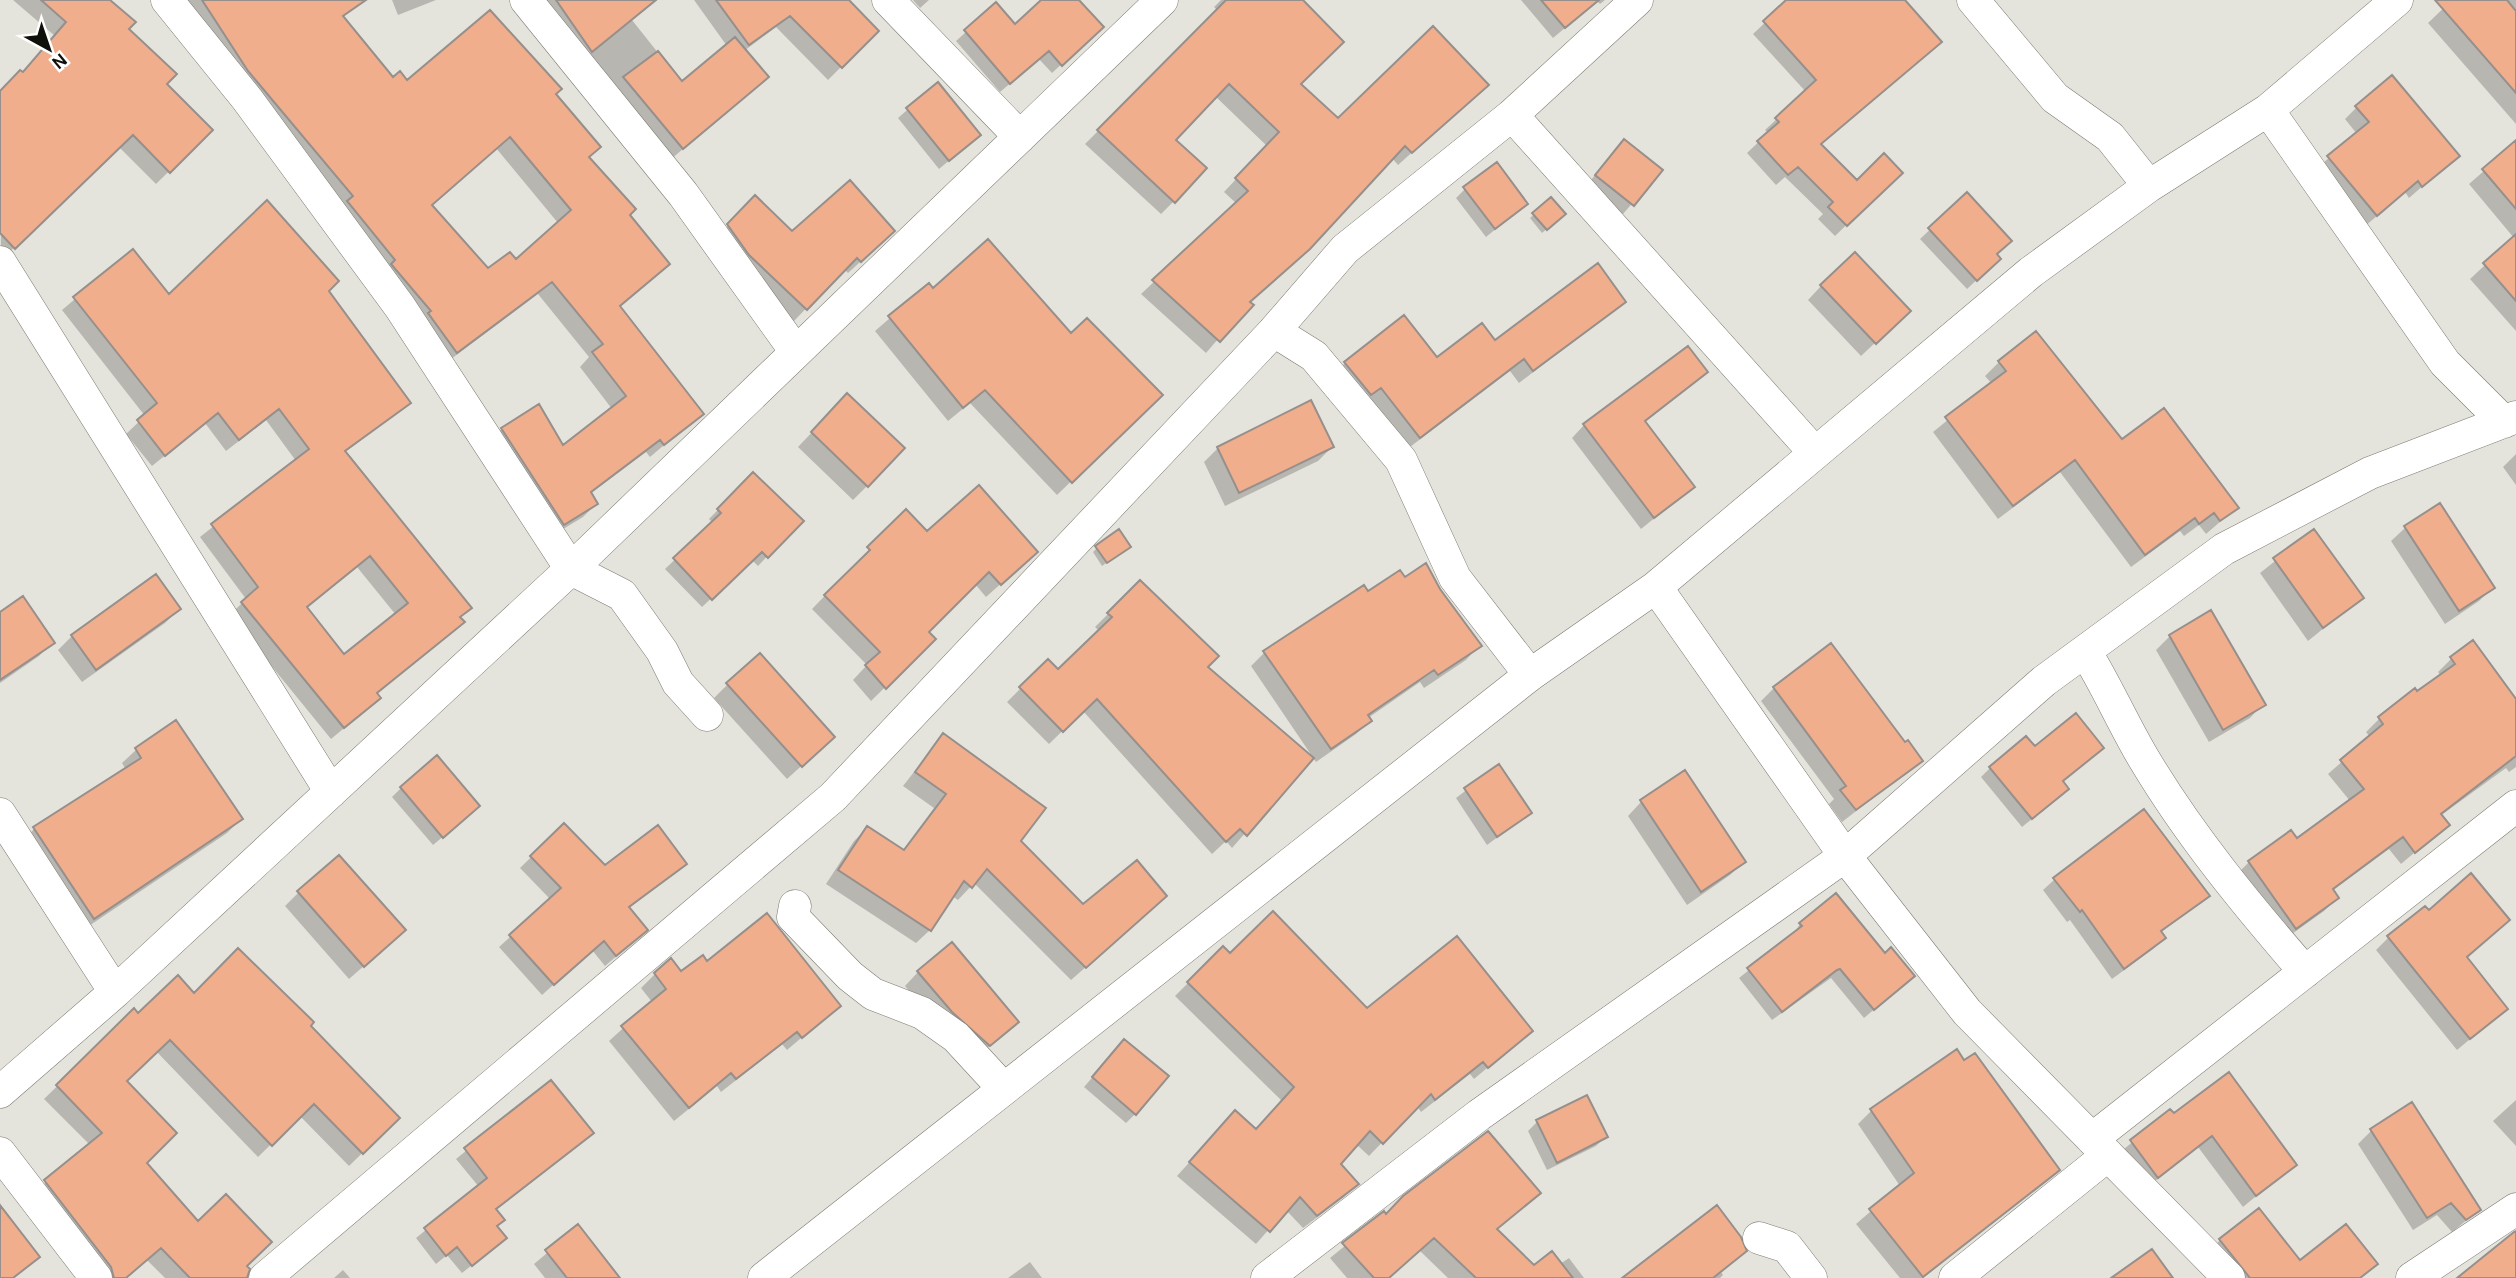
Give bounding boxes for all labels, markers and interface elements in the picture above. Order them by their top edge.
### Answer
north arrow [14,14,84,84]
text: N [47,48,72,74]

